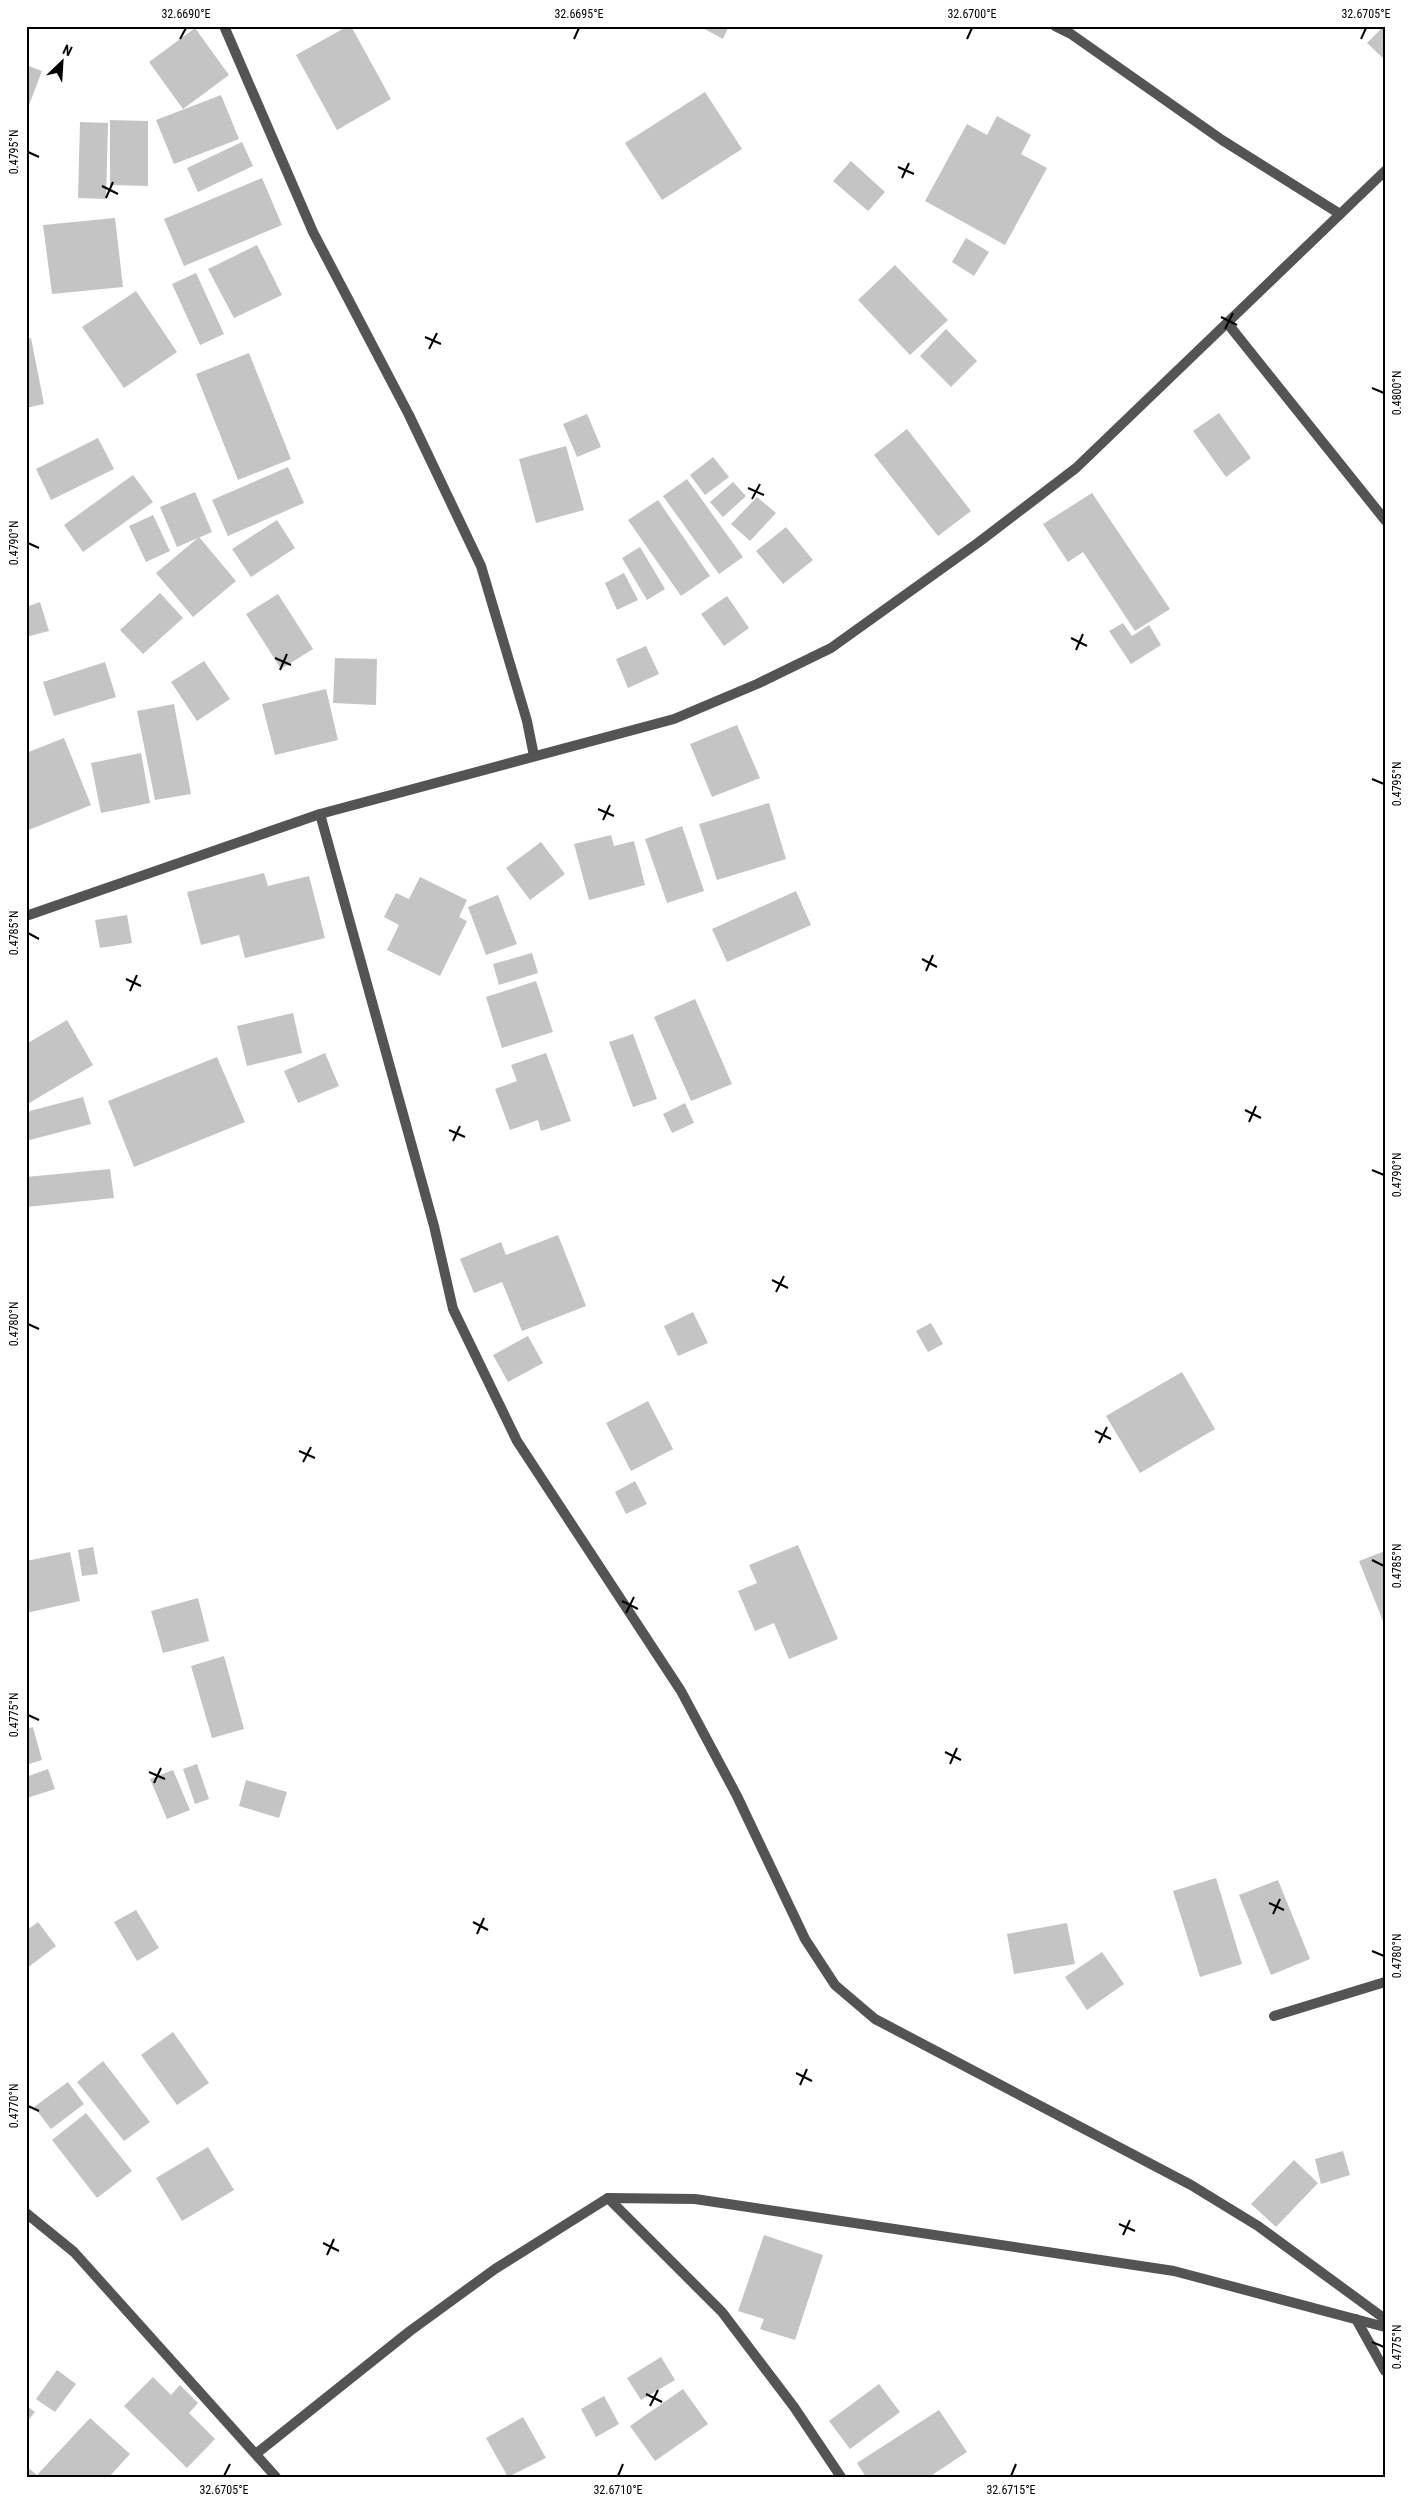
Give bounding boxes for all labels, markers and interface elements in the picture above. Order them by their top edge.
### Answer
text: 32.6690°E [161,7,211,21]
text: 32.6695°E [554,7,604,21]
text: 32.6700°E [947,7,997,21]
text: 32.6705°E [1341,7,1391,21]
north arrow [38,38,88,88]
text: N [60,41,75,59]
text: 0.4795°N [7,130,21,174]
text: 0.4800°N [1390,371,1404,415]
text: 0.4790°N [7,521,21,565]
text: 0.4795°N [1390,762,1404,806]
text: 0.4785°N [7,911,21,955]
text: 0.4790°N [1390,1153,1404,1197]
text: 0.4780°N [7,1302,21,1346]
text: 0.4785°N [1390,1544,1404,1588]
text: 0.4775°N [7,1693,21,1737]
text: 0.4780°N [1390,1934,1404,1978]
text: 0.4770°N [7,2084,21,2128]
text: 0.4775°N [1390,2325,1404,2369]
text: 32.6705°E [199,2483,249,2497]
text: 32.6710°E [593,2483,643,2497]
text: 32.6715°E [986,2483,1036,2497]

